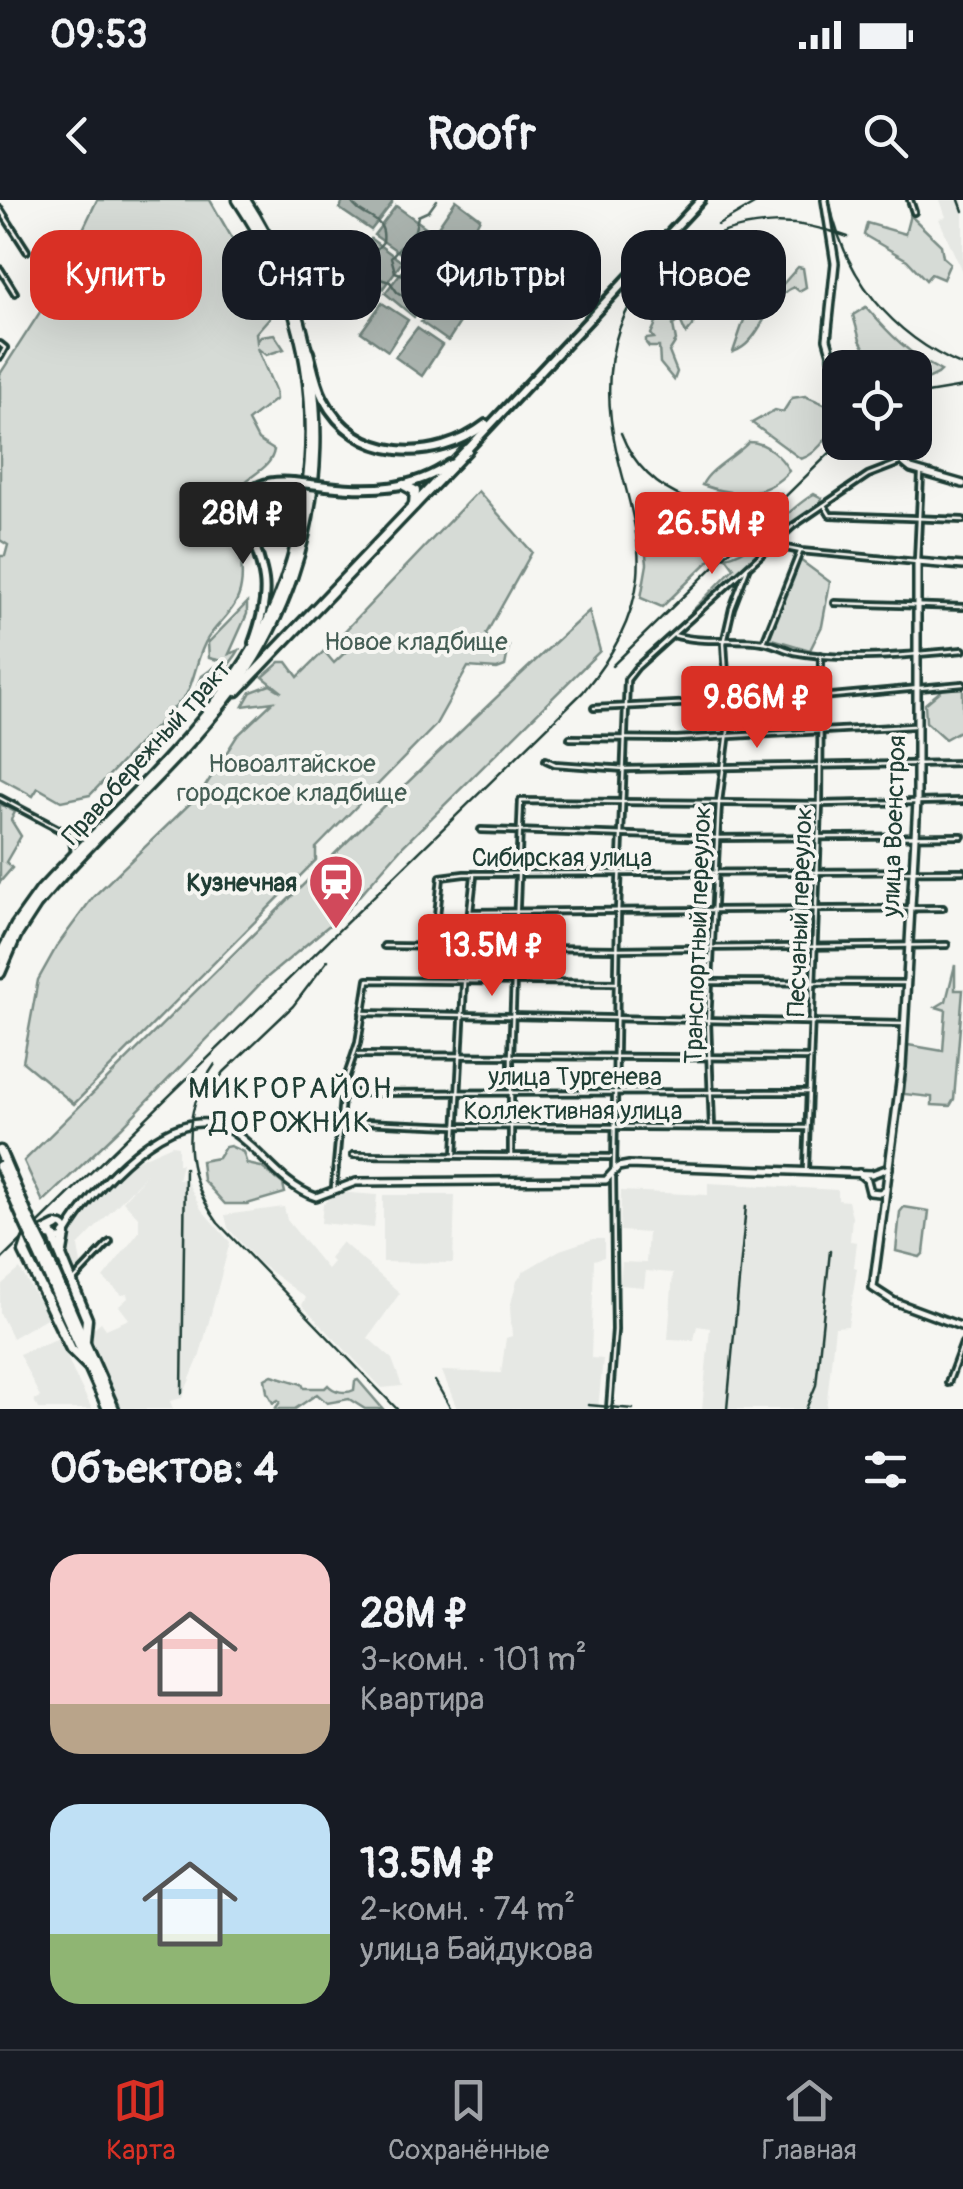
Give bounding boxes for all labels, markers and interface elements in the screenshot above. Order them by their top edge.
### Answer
text: 09:53 [50,11,147,59]
text: Roofr [427,107,536,163]
icon: back [50,108,105,163]
icon: search [858,108,913,163]
chip: Купить [30,230,202,320]
chip: Снять [222,230,381,320]
chip: Фильтры [401,230,601,320]
chip: Новое [621,230,786,320]
map controls [822,350,932,460]
button: locate [822,350,932,460]
pin: 28M ₽ [173,482,313,567]
pin: 26.5M ₽ [620,492,804,577]
text: 28M ₽ [201,494,285,534]
text: 26.5M ₽ [657,504,767,544]
park label: Новое кладбище [324,627,508,658]
street label: Правобережный тракт [56,654,239,852]
pin: 9.86M ₽ [665,666,849,751]
text: 9.86M ₽ [703,678,811,718]
street label: улица Военстроя [876,735,913,918]
park label: Новоалтайское городское кладбище [177,749,407,809]
street label: Транспортный переулок [679,805,718,1065]
street label: Песчаный переулок [781,807,820,1017]
street label: Сибирская улица [472,843,652,874]
station icon: Кузнечная [306,852,366,931]
place label: Кузнечная [187,868,297,899]
pin: 13.5M ₽ [400,914,584,999]
text: 13.5M ₽ [440,926,544,966]
street label: улица Тургенева [487,1062,662,1093]
district label: МИКРОРАЙОН ДОРОЖНИК [188,1070,394,1141]
street label: Коллективная улица [464,1096,682,1127]
icon: filters [858,1442,913,1497]
text: Объектов: 4 [50,1443,278,1495]
text: 28M ₽ [360,1588,469,1640]
icon: home [130,1594,250,1714]
text: 3-комн. · 101 m² [360,1640,587,1680]
text: Квартира [360,1680,484,1720]
text: 13.5M ₽ [360,1838,496,1890]
icon: home [130,1844,250,1964]
text: 2-комн. · 74 m² [360,1890,575,1930]
text: улица Байдукова [360,1930,593,1970]
tab: Карта [106,2073,176,2168]
tab: Сохранённые [388,2073,549,2168]
tab: Главная [762,2073,857,2168]

